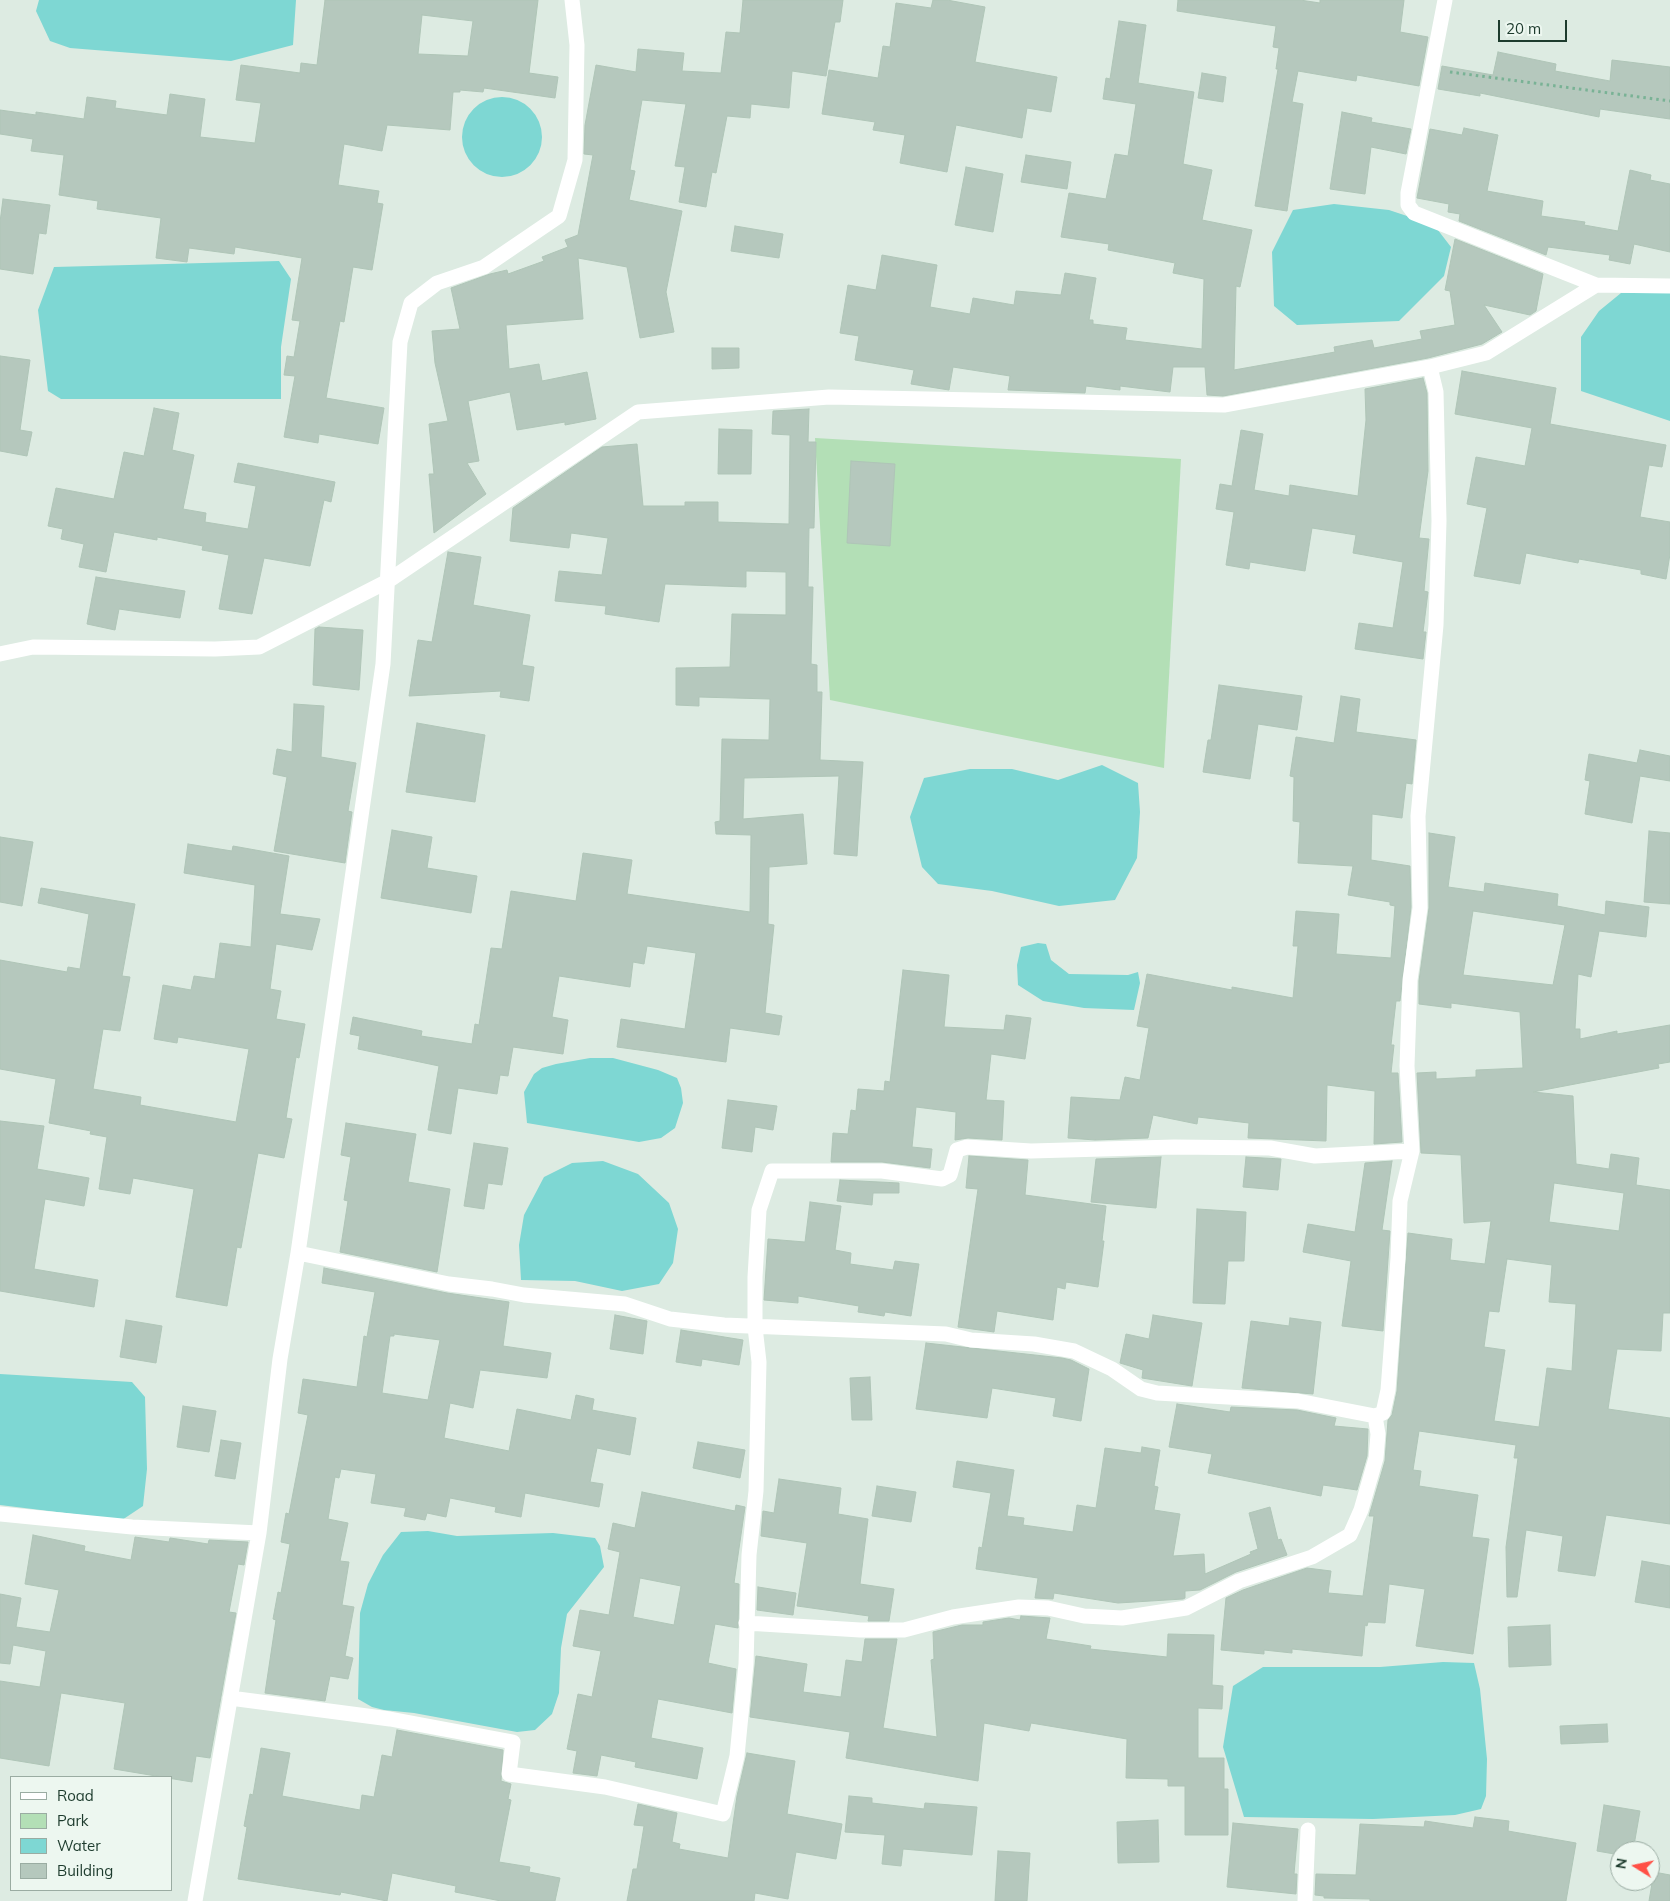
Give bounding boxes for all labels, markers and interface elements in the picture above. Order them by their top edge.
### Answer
scale bar [1500,10,1569,42]
text: 20 m [1506,19,1541,38]
legend [10,1776,172,1891]
text: Road [57,1786,94,1805]
text: Park [57,1811,89,1830]
text: Water [57,1836,101,1855]
north arrow [1610,1841,1660,1891]
text: N [1611,1857,1631,1870]
text: Building [57,1861,113,1880]

